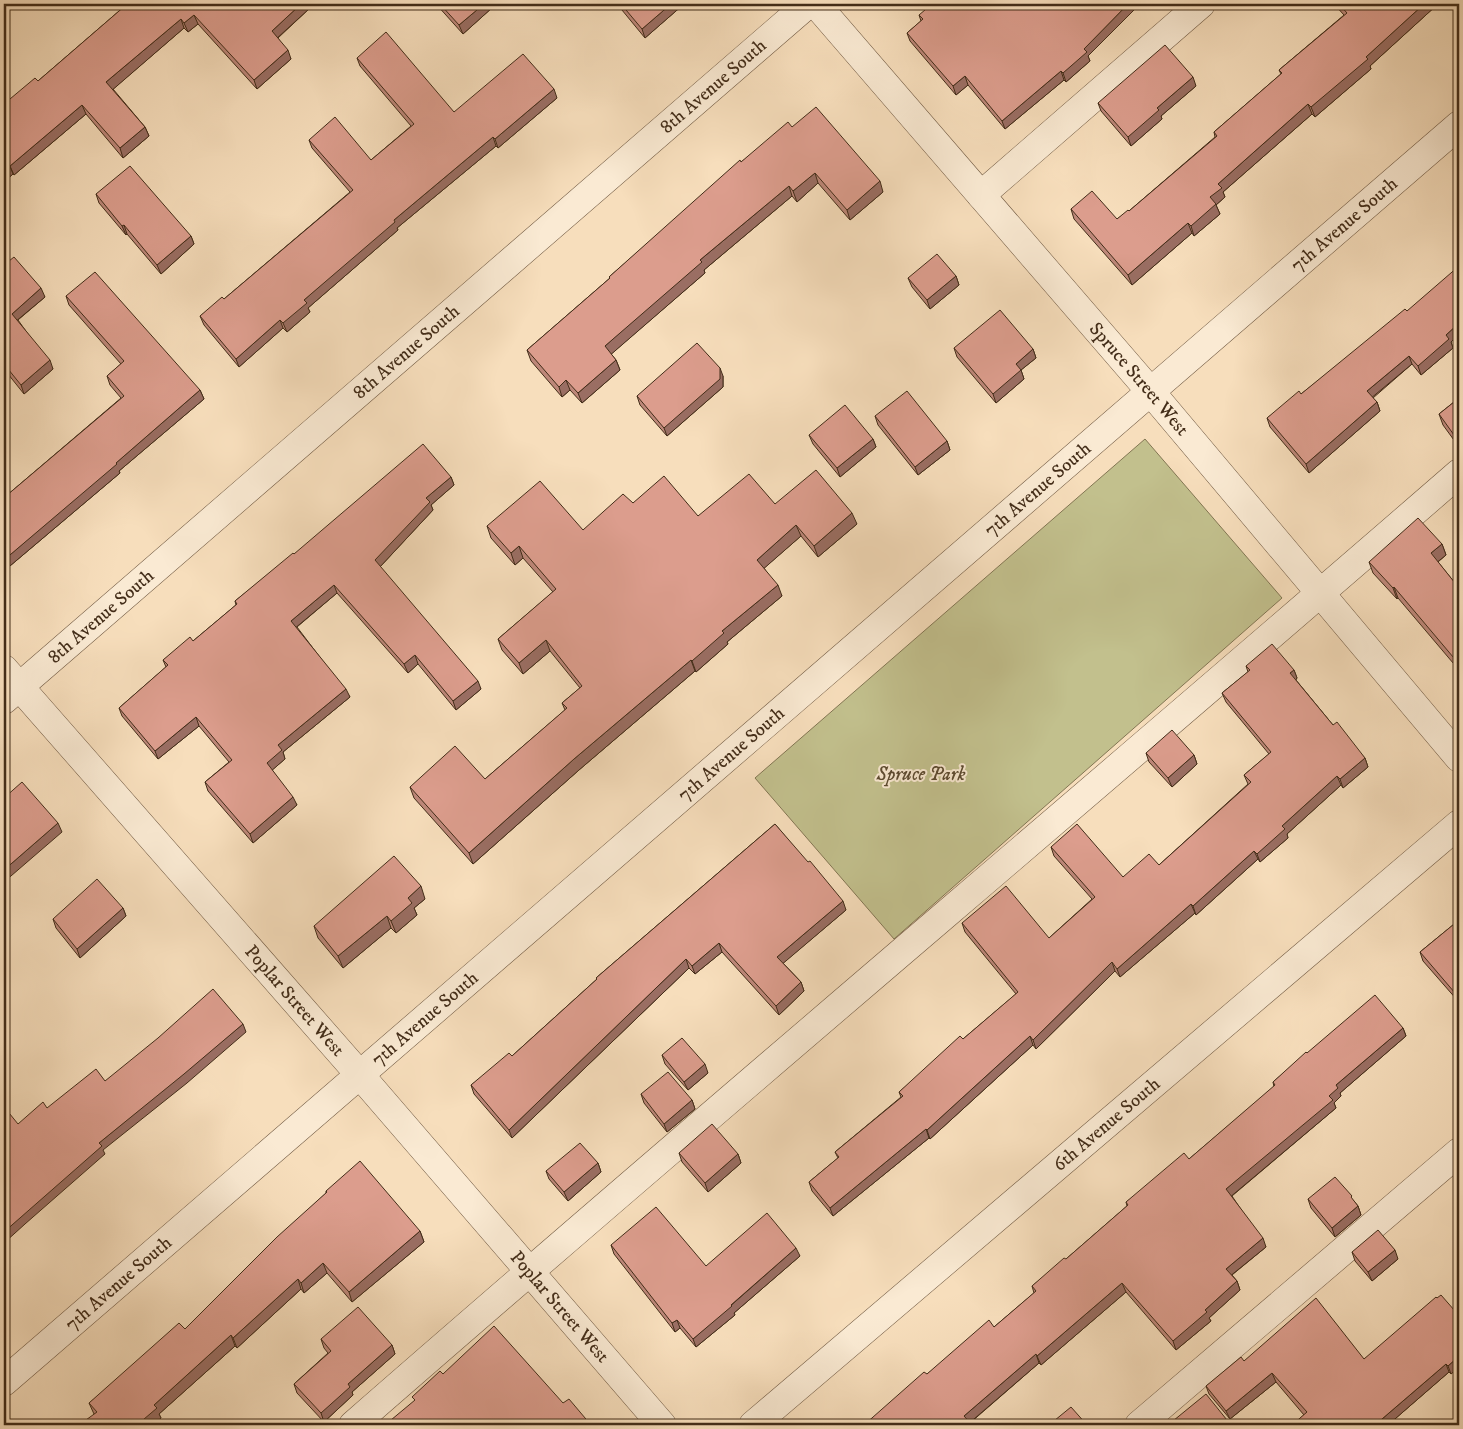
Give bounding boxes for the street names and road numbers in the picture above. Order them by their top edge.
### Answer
street label: 8th Avenue South [655,34,771,138]
street label: 7th Avenue South [1286,172,1402,277]
street label: 8th Avenue South [348,300,464,404]
street label: Spruce Street West [1084,318,1194,440]
street label: 7th Avenue South [980,437,1096,541]
street label: 8th Avenue South [43,564,159,668]
street label: 7th Avenue South [673,701,789,806]
street label: Poplar Street West [240,940,350,1061]
street label: 7th Avenue South [367,966,483,1071]
street label: 6th Avenue South [1048,1072,1165,1176]
street label: 7th Avenue South [60,1231,176,1336]
street label: Poplar Street West [505,1246,614,1367]

